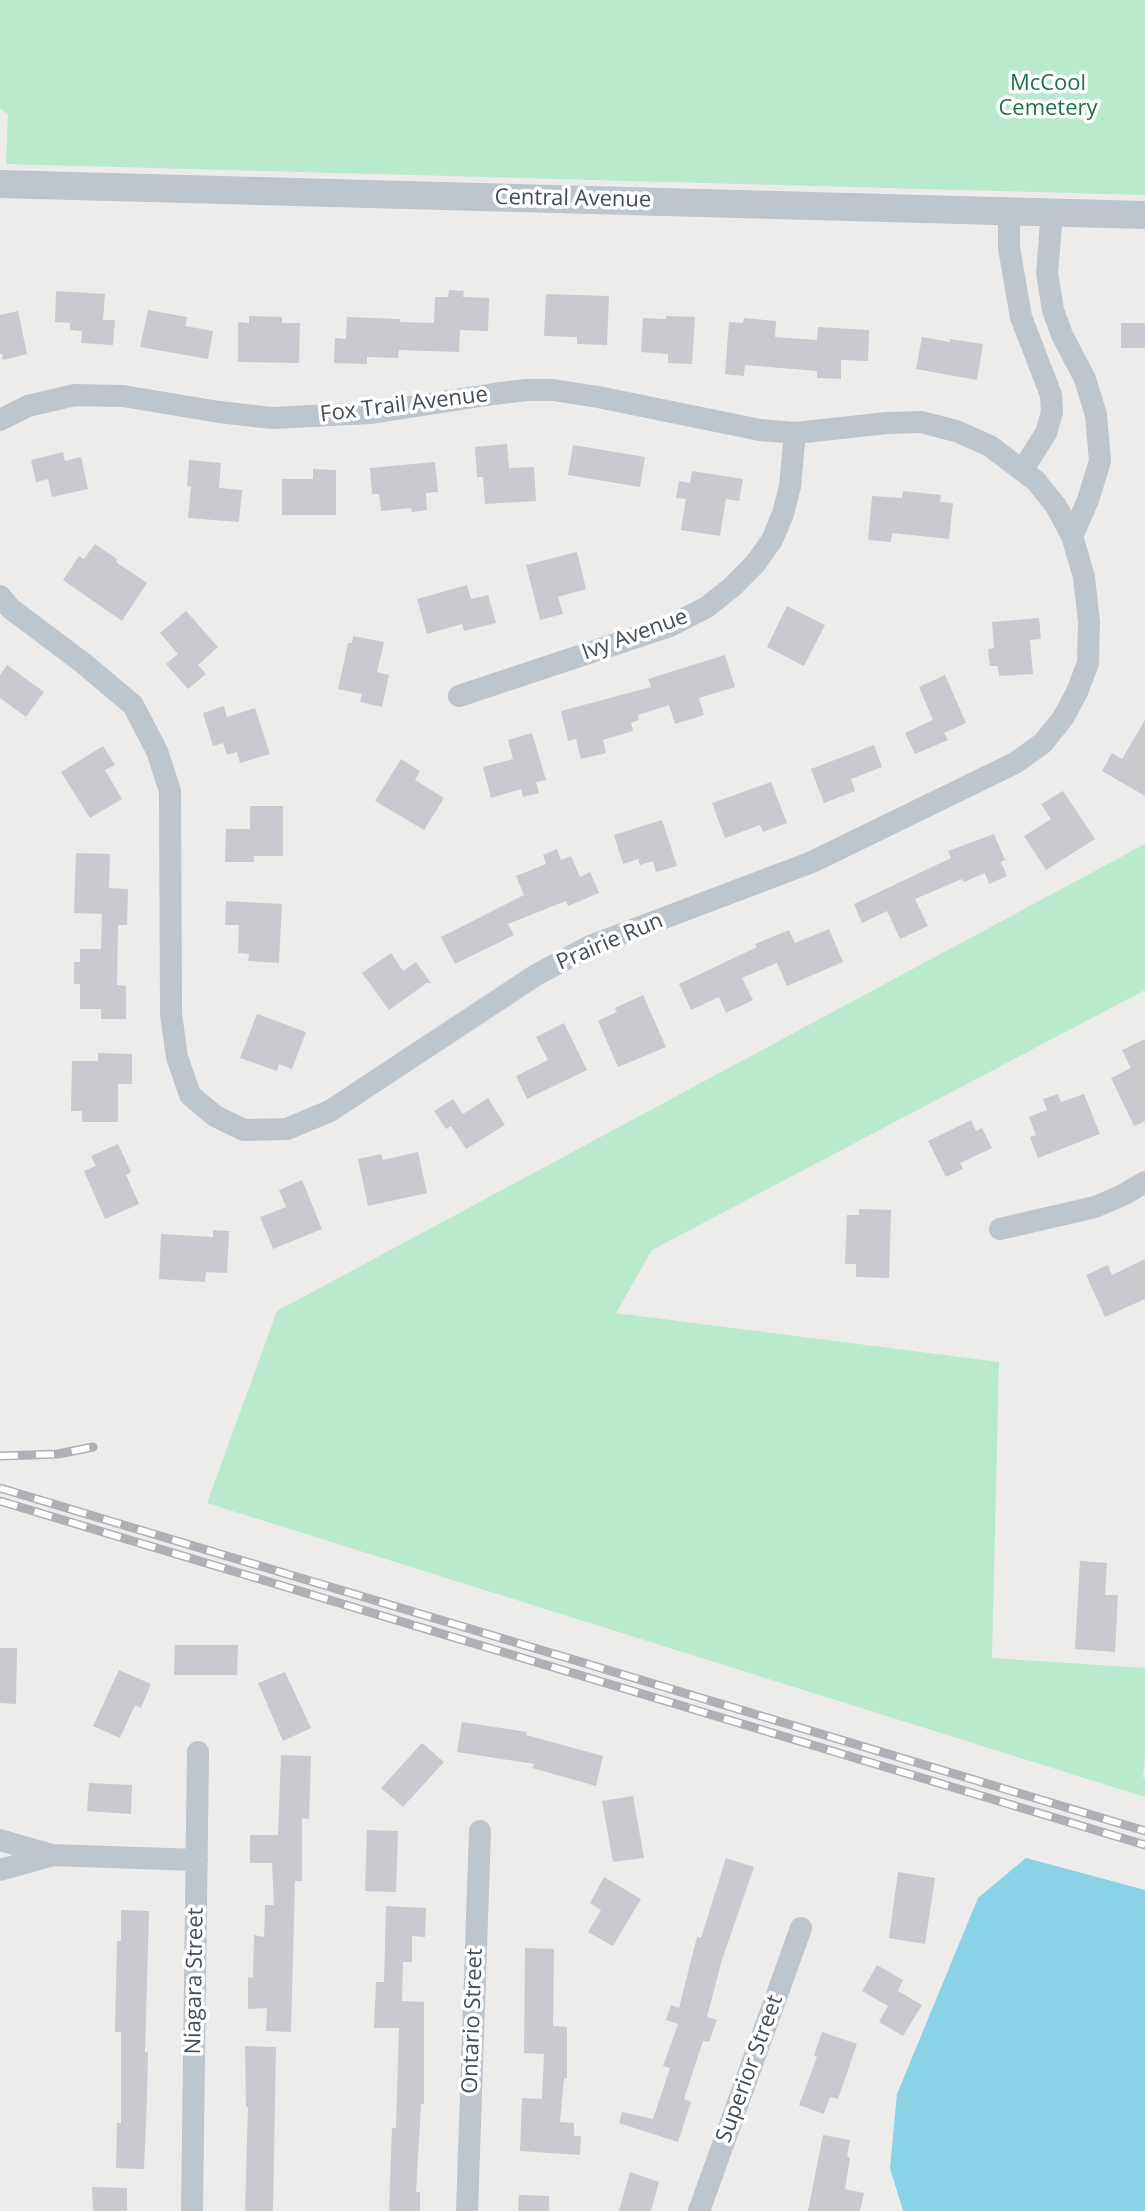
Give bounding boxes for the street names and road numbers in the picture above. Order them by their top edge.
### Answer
street label: Central Avenue [494,184,652,214]
street label: Fox Trail Avenue [319,382,489,428]
street label: Ivy Avenue [579,604,691,666]
street label: Prairie Run [553,908,667,976]
street label: Niagara Street [181,1907,209,2055]
street label: Ontario Street [457,1948,489,2094]
street label: Superior Street [711,1992,789,2146]

